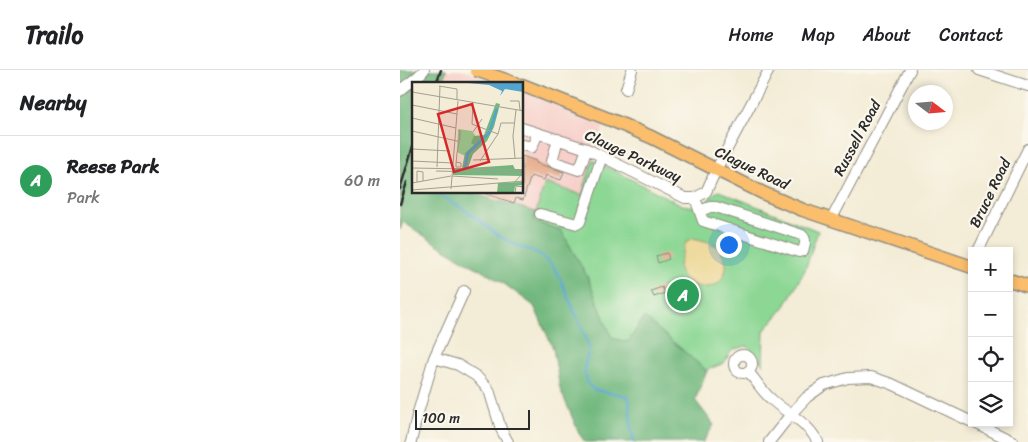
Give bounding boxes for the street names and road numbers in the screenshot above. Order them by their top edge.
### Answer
street label: Russell Road [826,94,888,181]
street label: Clauge Parkway [580,122,686,190]
street label: Clague Road [710,139,795,198]
street label: Bruce Road [962,153,1019,232]

